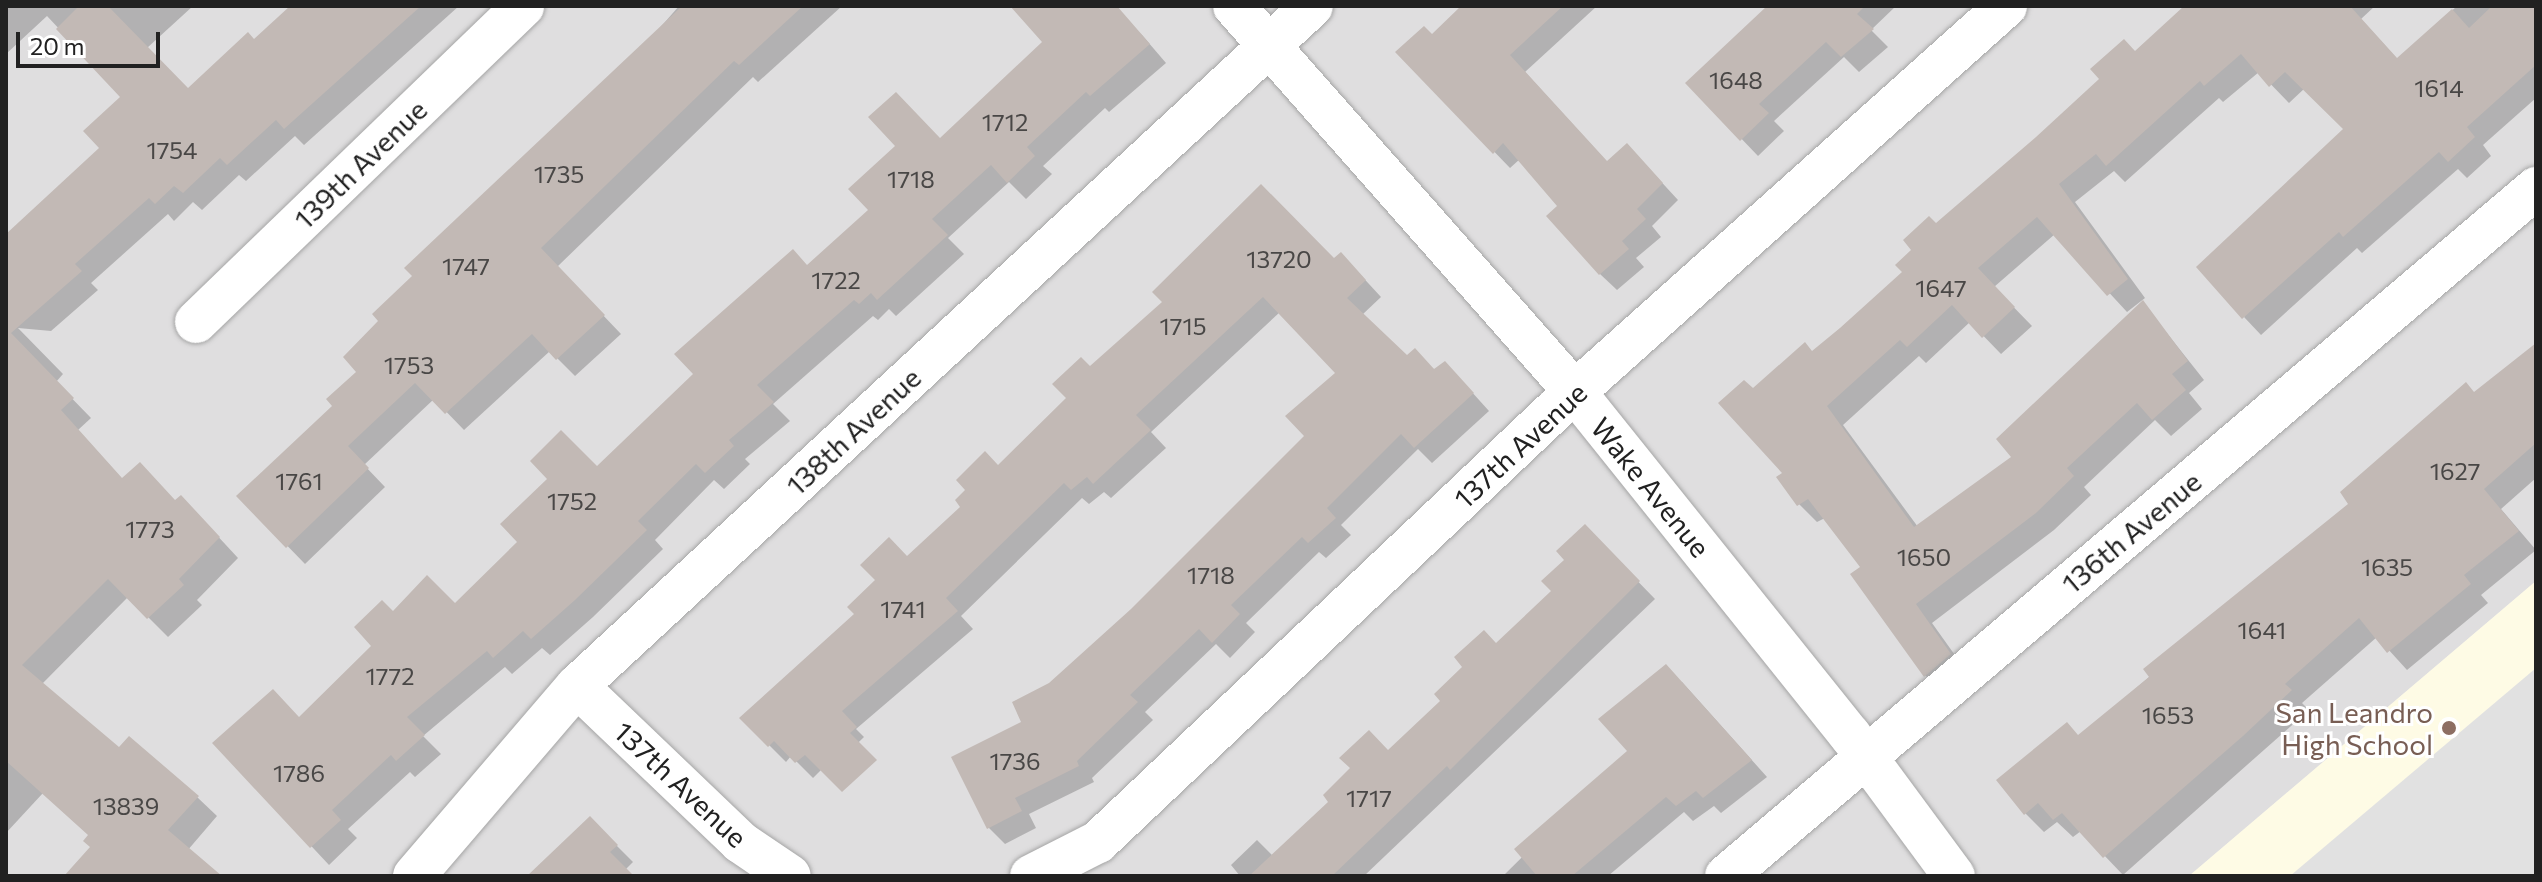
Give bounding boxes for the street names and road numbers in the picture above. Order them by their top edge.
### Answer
street label: 139th Avenue [287,92,433,236]
street label: 138th Avenue [779,360,927,502]
street label: 137th Avenue [1447,375,1593,515]
street label: Wake Avenue [1585,410,1717,564]
street label: 136th Avenue [2055,464,2207,600]
street label: 137th Avenue [608,714,754,854]

